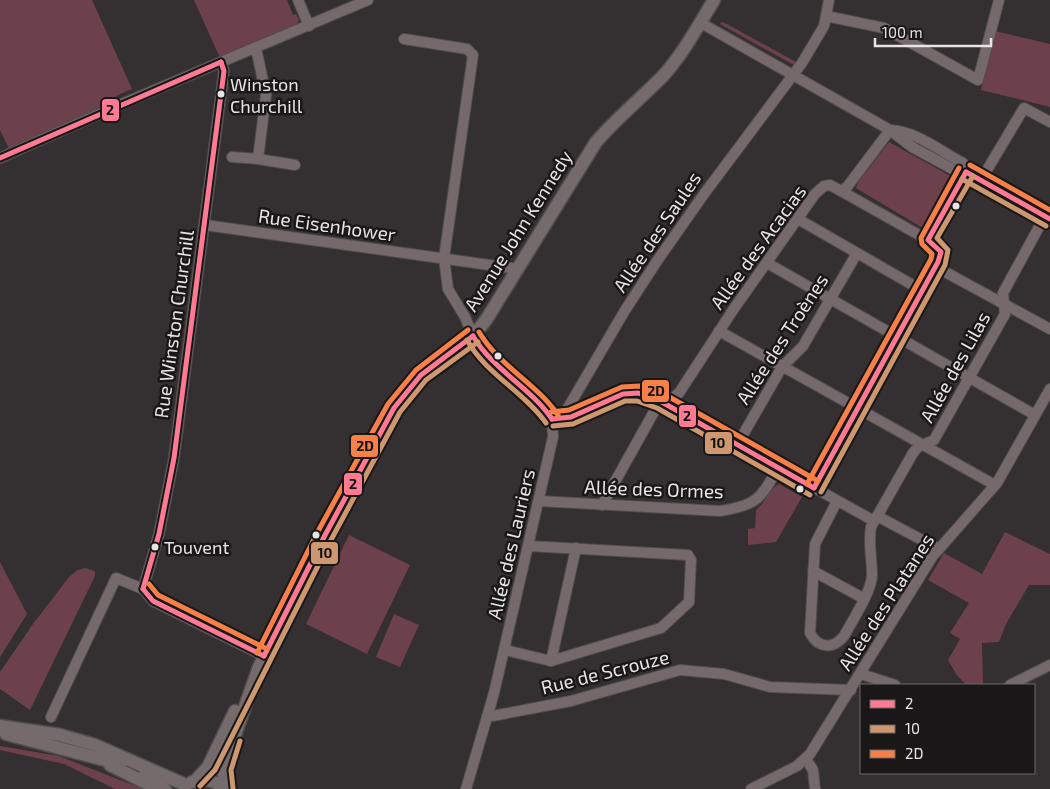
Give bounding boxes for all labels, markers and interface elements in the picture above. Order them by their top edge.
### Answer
scale bar [875,15,991,47]
text: 100 m [882,23,923,41]
place label: Winston Churchill [230,73,303,117]
marker: Winston Churchill [216,89,226,99]
line badge: 2 [101,98,120,122]
text: 2 [106,101,114,118]
street label: Avenue John Kennedy [459,146,576,315]
street label: Allée des Saules [608,167,705,296]
street label: Allée des Acacias [705,180,810,313]
unlabelled marker [951,201,961,211]
street label: Rue Eisenhower [257,203,398,246]
street label: Rue Winston Churchill [149,228,198,420]
street label: Allée des Troènes [731,269,832,408]
street label: Allée des Lilas [915,307,994,426]
unlabelled marker [493,351,503,361]
line badge: 2D [641,379,670,403]
text: 2D [647,382,665,399]
line badge: 2 [678,404,697,428]
text: 2 [683,407,691,424]
line badge: 10 [704,431,733,455]
line badge: 2D [350,434,379,458]
text: 10 [711,434,726,451]
text: 2D [356,437,374,454]
street label: Allée des Lauriers [482,466,539,621]
line badge: 2 [343,472,363,496]
text: 2 [349,475,357,492]
street label: Allée des Ormes [584,475,724,502]
unlabelled marker [795,484,805,494]
street label: Allée des Platanes [833,529,938,674]
unlabelled marker [311,530,321,540]
place label: Touvent [164,536,229,558]
line badge: 10 [310,541,339,565]
marker: Touvent [150,542,160,552]
text: 10 [318,544,333,561]
street label: Rue de Scrouze [538,644,671,699]
legend [860,684,1035,774]
text: 2 [905,694,913,712]
text: 10 [905,719,920,737]
text: 2D [905,744,923,762]

